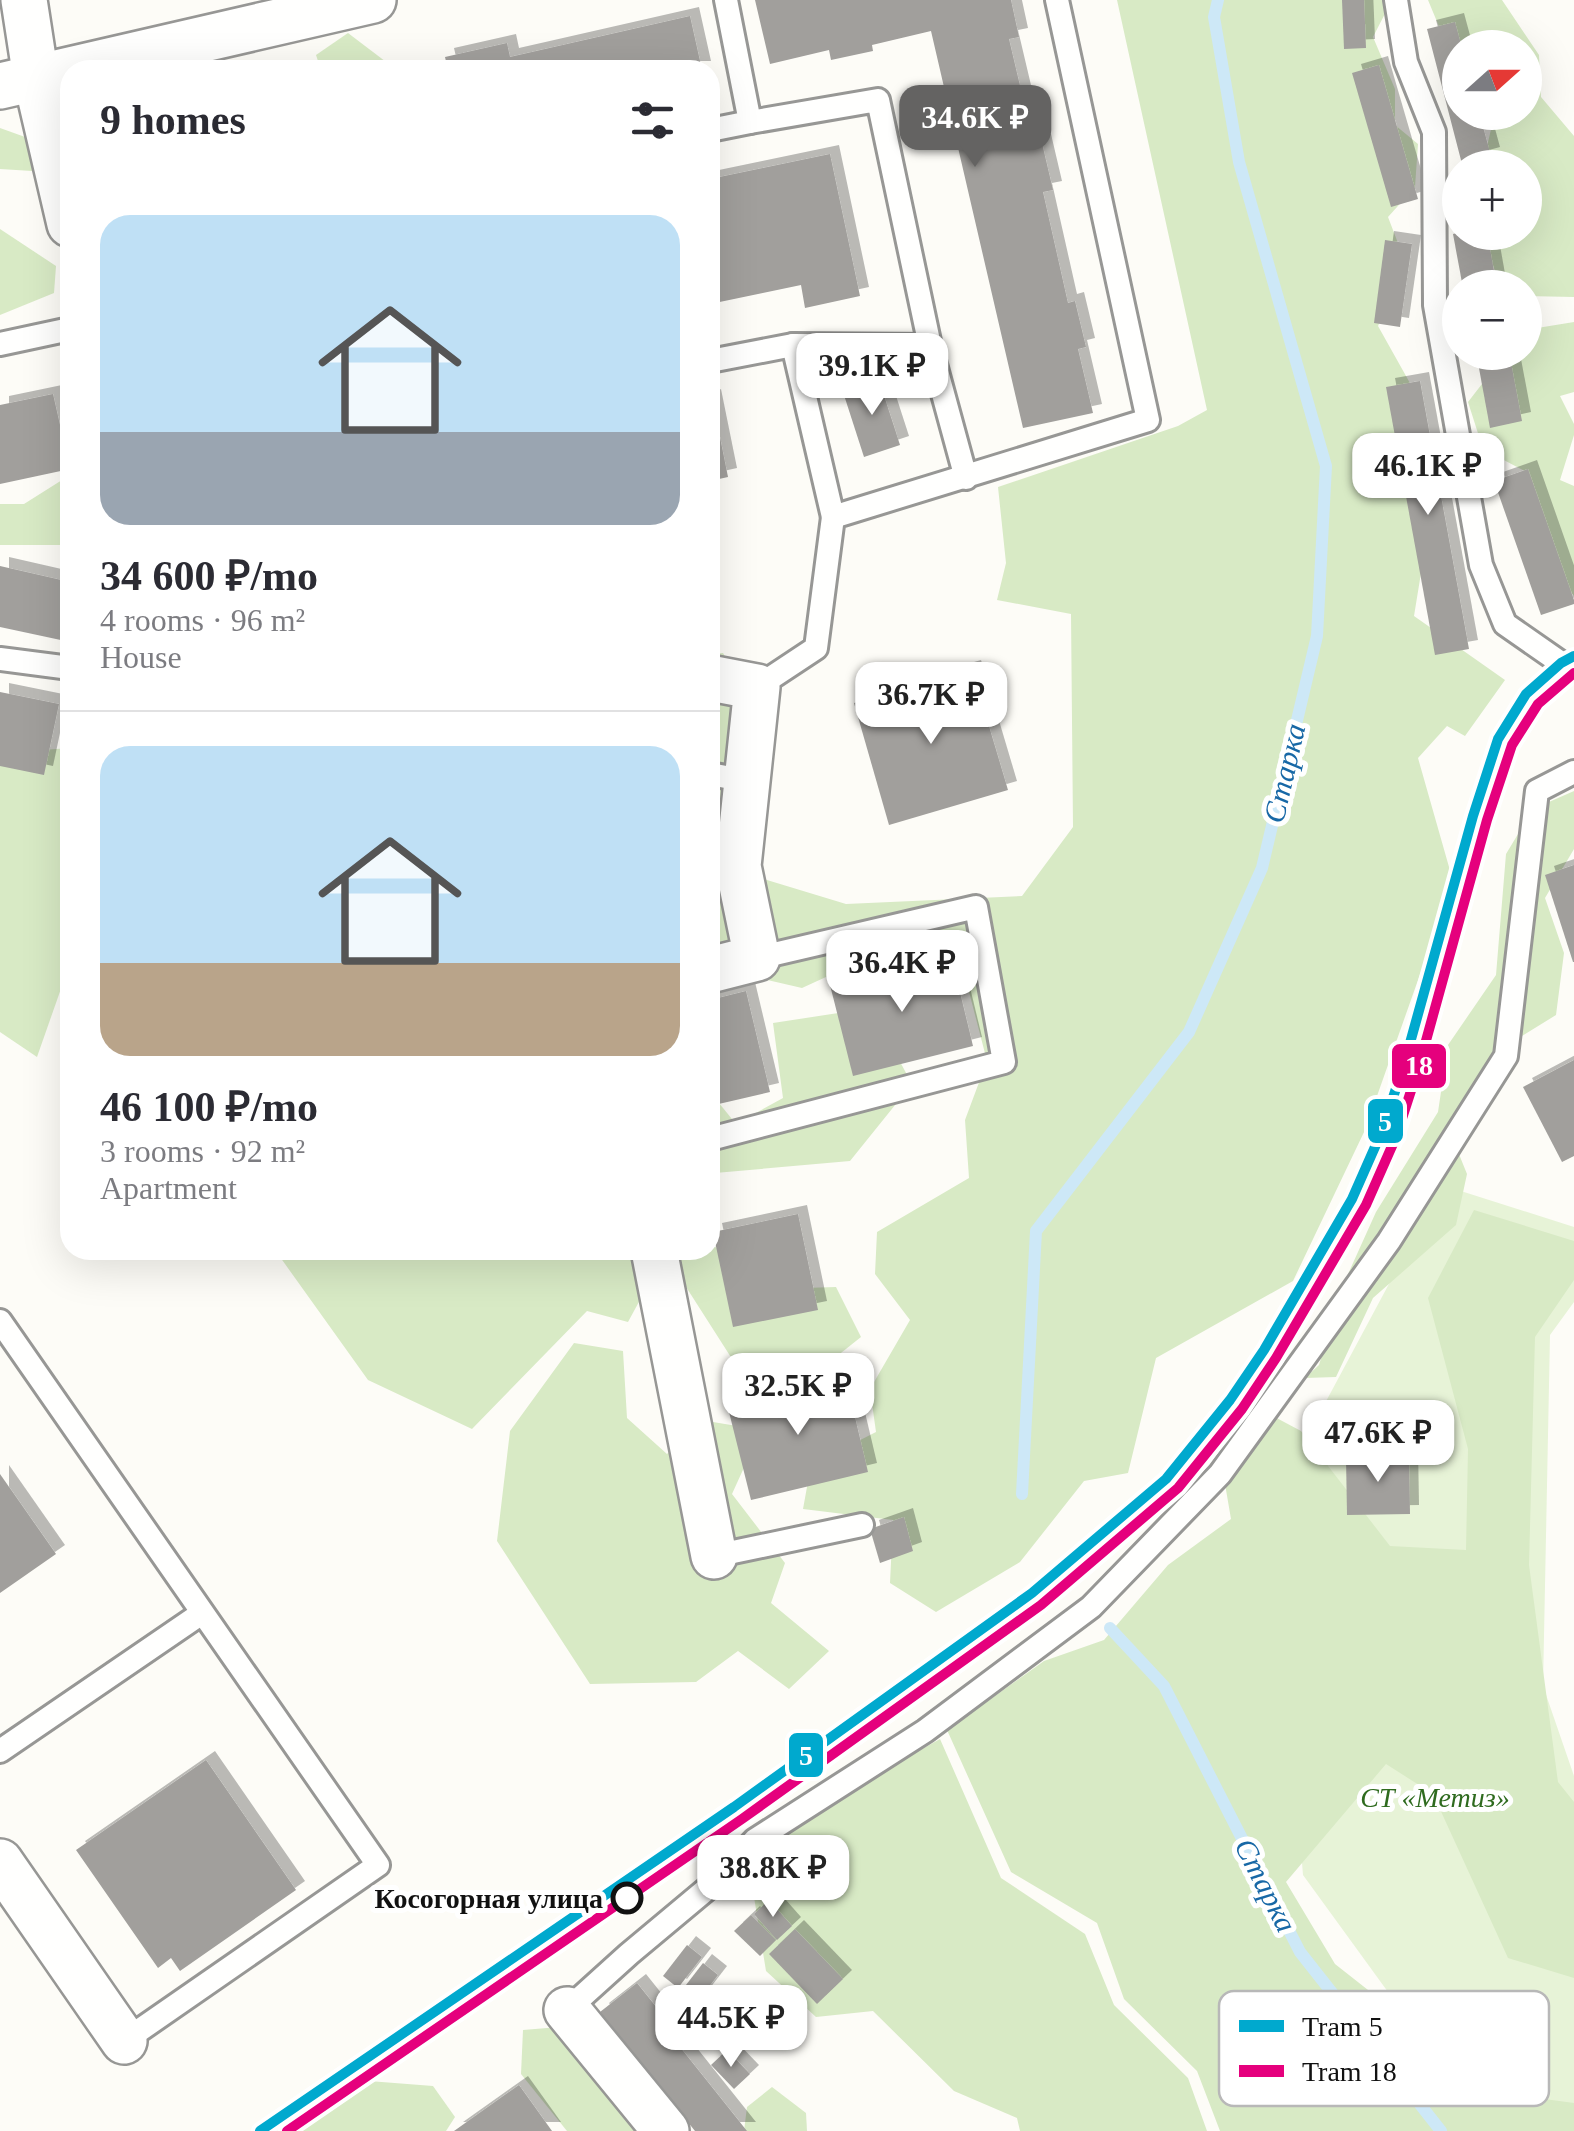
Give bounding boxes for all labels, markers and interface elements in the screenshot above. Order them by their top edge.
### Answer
north arrow [1442,30,1542,130]
map controls [1442,30,1542,370]
pin: 34.6K ₽ [883,85,1067,170]
icon: filters [625,93,680,148]
text: 9 homes [100,97,246,143]
text: 34.6K ₽ [921,99,1029,135]
button: + [1442,150,1542,250]
button: − [1442,270,1542,370]
icon: home [300,280,480,460]
pin: 39.1K ₽ [780,333,964,418]
text: 39.1K ₽ [818,347,926,383]
pin: 46.1K ₽ [1336,433,1520,518]
text: 46.1K ₽ [1374,447,1482,483]
text: 34 600 ₽/mo [100,553,318,599]
text: 4 rooms · 96 m² [100,602,305,638]
text: House [100,639,182,675]
pin: 36.7K ₽ [839,662,1023,747]
text: 36.7K ₽ [877,676,985,712]
water label: Старка [1257,720,1311,826]
icon: home [300,811,480,991]
pin: 36.4K ₽ [810,930,994,1015]
text: 36.4K ₽ [848,944,956,980]
line badge: 18 [1390,1042,1448,1090]
text: 18 [1405,1050,1433,1081]
text: 46 100 ₽/mo [100,1084,318,1130]
line badge: 5 [1366,1097,1405,1145]
text: 5 [1378,1106,1392,1137]
text: 3 rooms · 92 m² [100,1133,305,1169]
text: Apartment [100,1170,237,1206]
pin: 32.5K ₽ [706,1353,890,1438]
text: 32.5K ₽ [744,1367,852,1403]
pin: 47.6K ₽ [1286,1400,1470,1485]
text: 47.6K ₽ [1324,1414,1432,1450]
line badge: 5 [787,1731,825,1779]
text: 5 [799,1740,813,1771]
park label: СТ «Метиз» [1360,1782,1510,1813]
water label: Старка [1228,1833,1304,1937]
pin: 38.8K ₽ [681,1835,865,1920]
text: 38.8K ₽ [719,1849,827,1885]
place label: Косогорная улица [375,1883,603,1914]
marker: Косогорная улица [612,1883,642,1913]
pin: 44.5K ₽ [639,1985,823,2070]
legend [1219,1991,1549,2106]
text: 44.5K ₽ [677,1999,785,2035]
text: Tram 5 [1302,2011,1383,2042]
text: Tram 18 [1302,2056,1397,2087]

